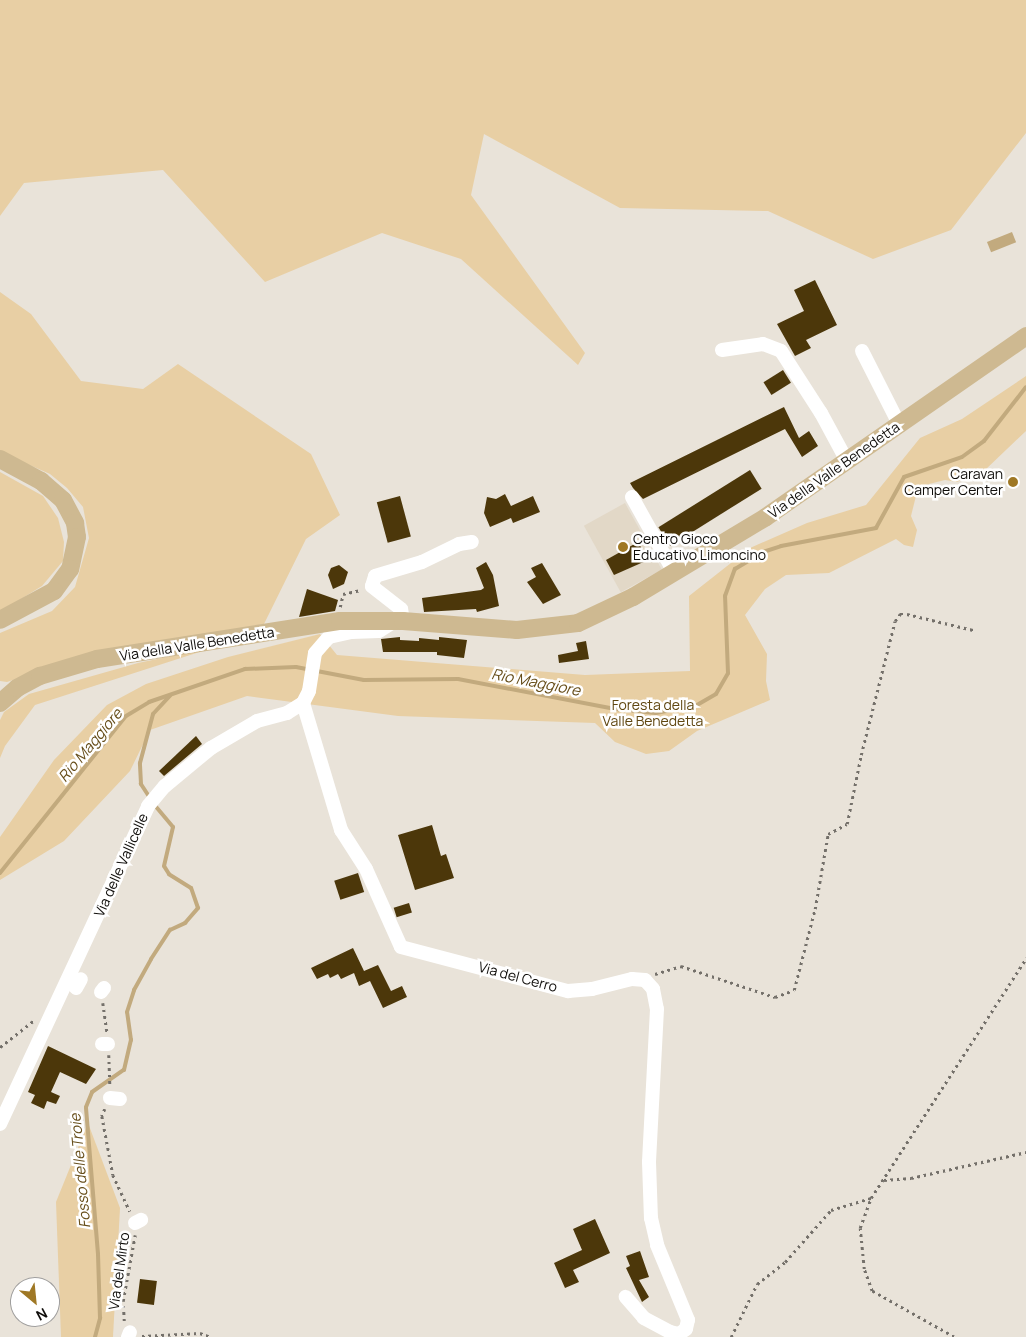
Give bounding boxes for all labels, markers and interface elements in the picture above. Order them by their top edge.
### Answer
street label: Via della Valle Benedetta [765,418,903,522]
place label: Caravan Camper Center [904,466,1003,498]
marker: Caravan Camper Center [1007,476,1019,488]
place label: Centro Gioco Educativo Limoncino [633,531,766,564]
marker: Centro Gioco Educativo Limoncino [617,541,629,553]
street label: Via della Valle Benedetta [118,623,276,665]
water label: Rio Maggiore [490,665,582,699]
park label: Foresta della Valle Benedetta [603,697,703,730]
water label: Rio Maggiore [54,705,126,785]
street label: Via delle Vallicelle [91,810,151,920]
street label: Via del Cerro [477,958,559,996]
water label: Fosso delle Troie [66,1113,94,1229]
street label: Via del Mirto [105,1231,133,1311]
north arrow [10,1277,60,1327]
text: N [33,1304,51,1326]

